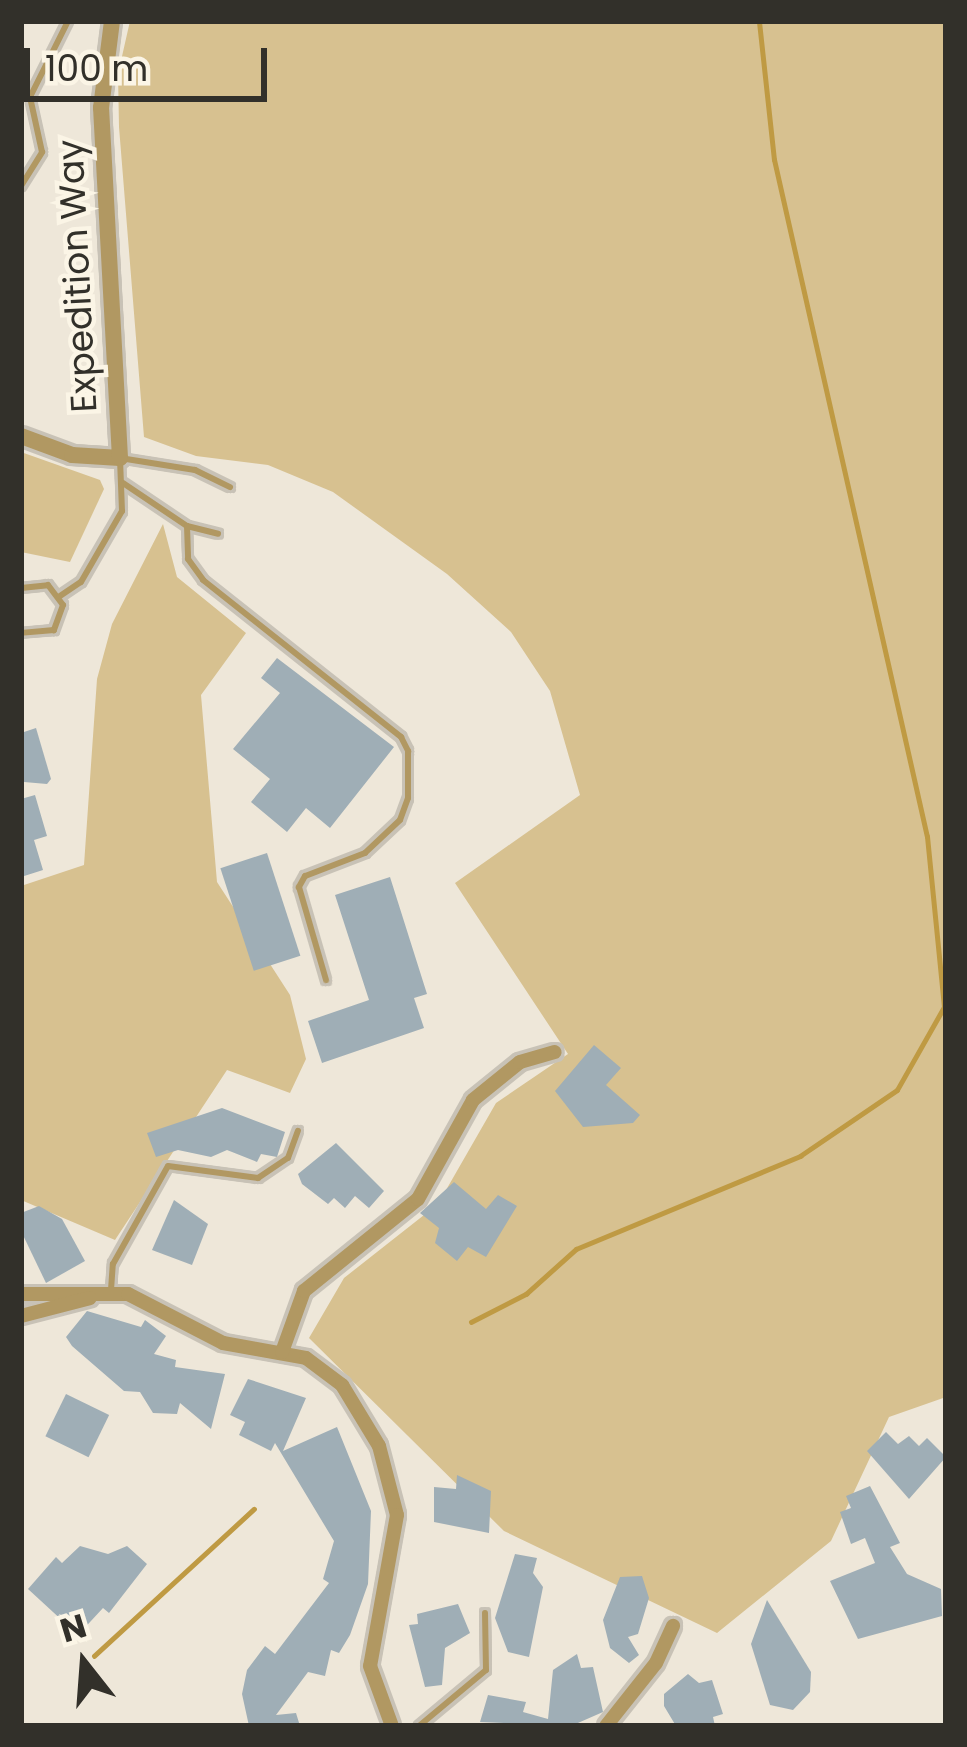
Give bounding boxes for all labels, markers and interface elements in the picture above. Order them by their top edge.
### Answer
scale bar [30,24,273,98]
text: 100 m [45,43,148,94]
street label: Expedition Way [48,139,106,413]
text: N [55,1602,92,1654]
north arrow [24,1603,144,1723]

